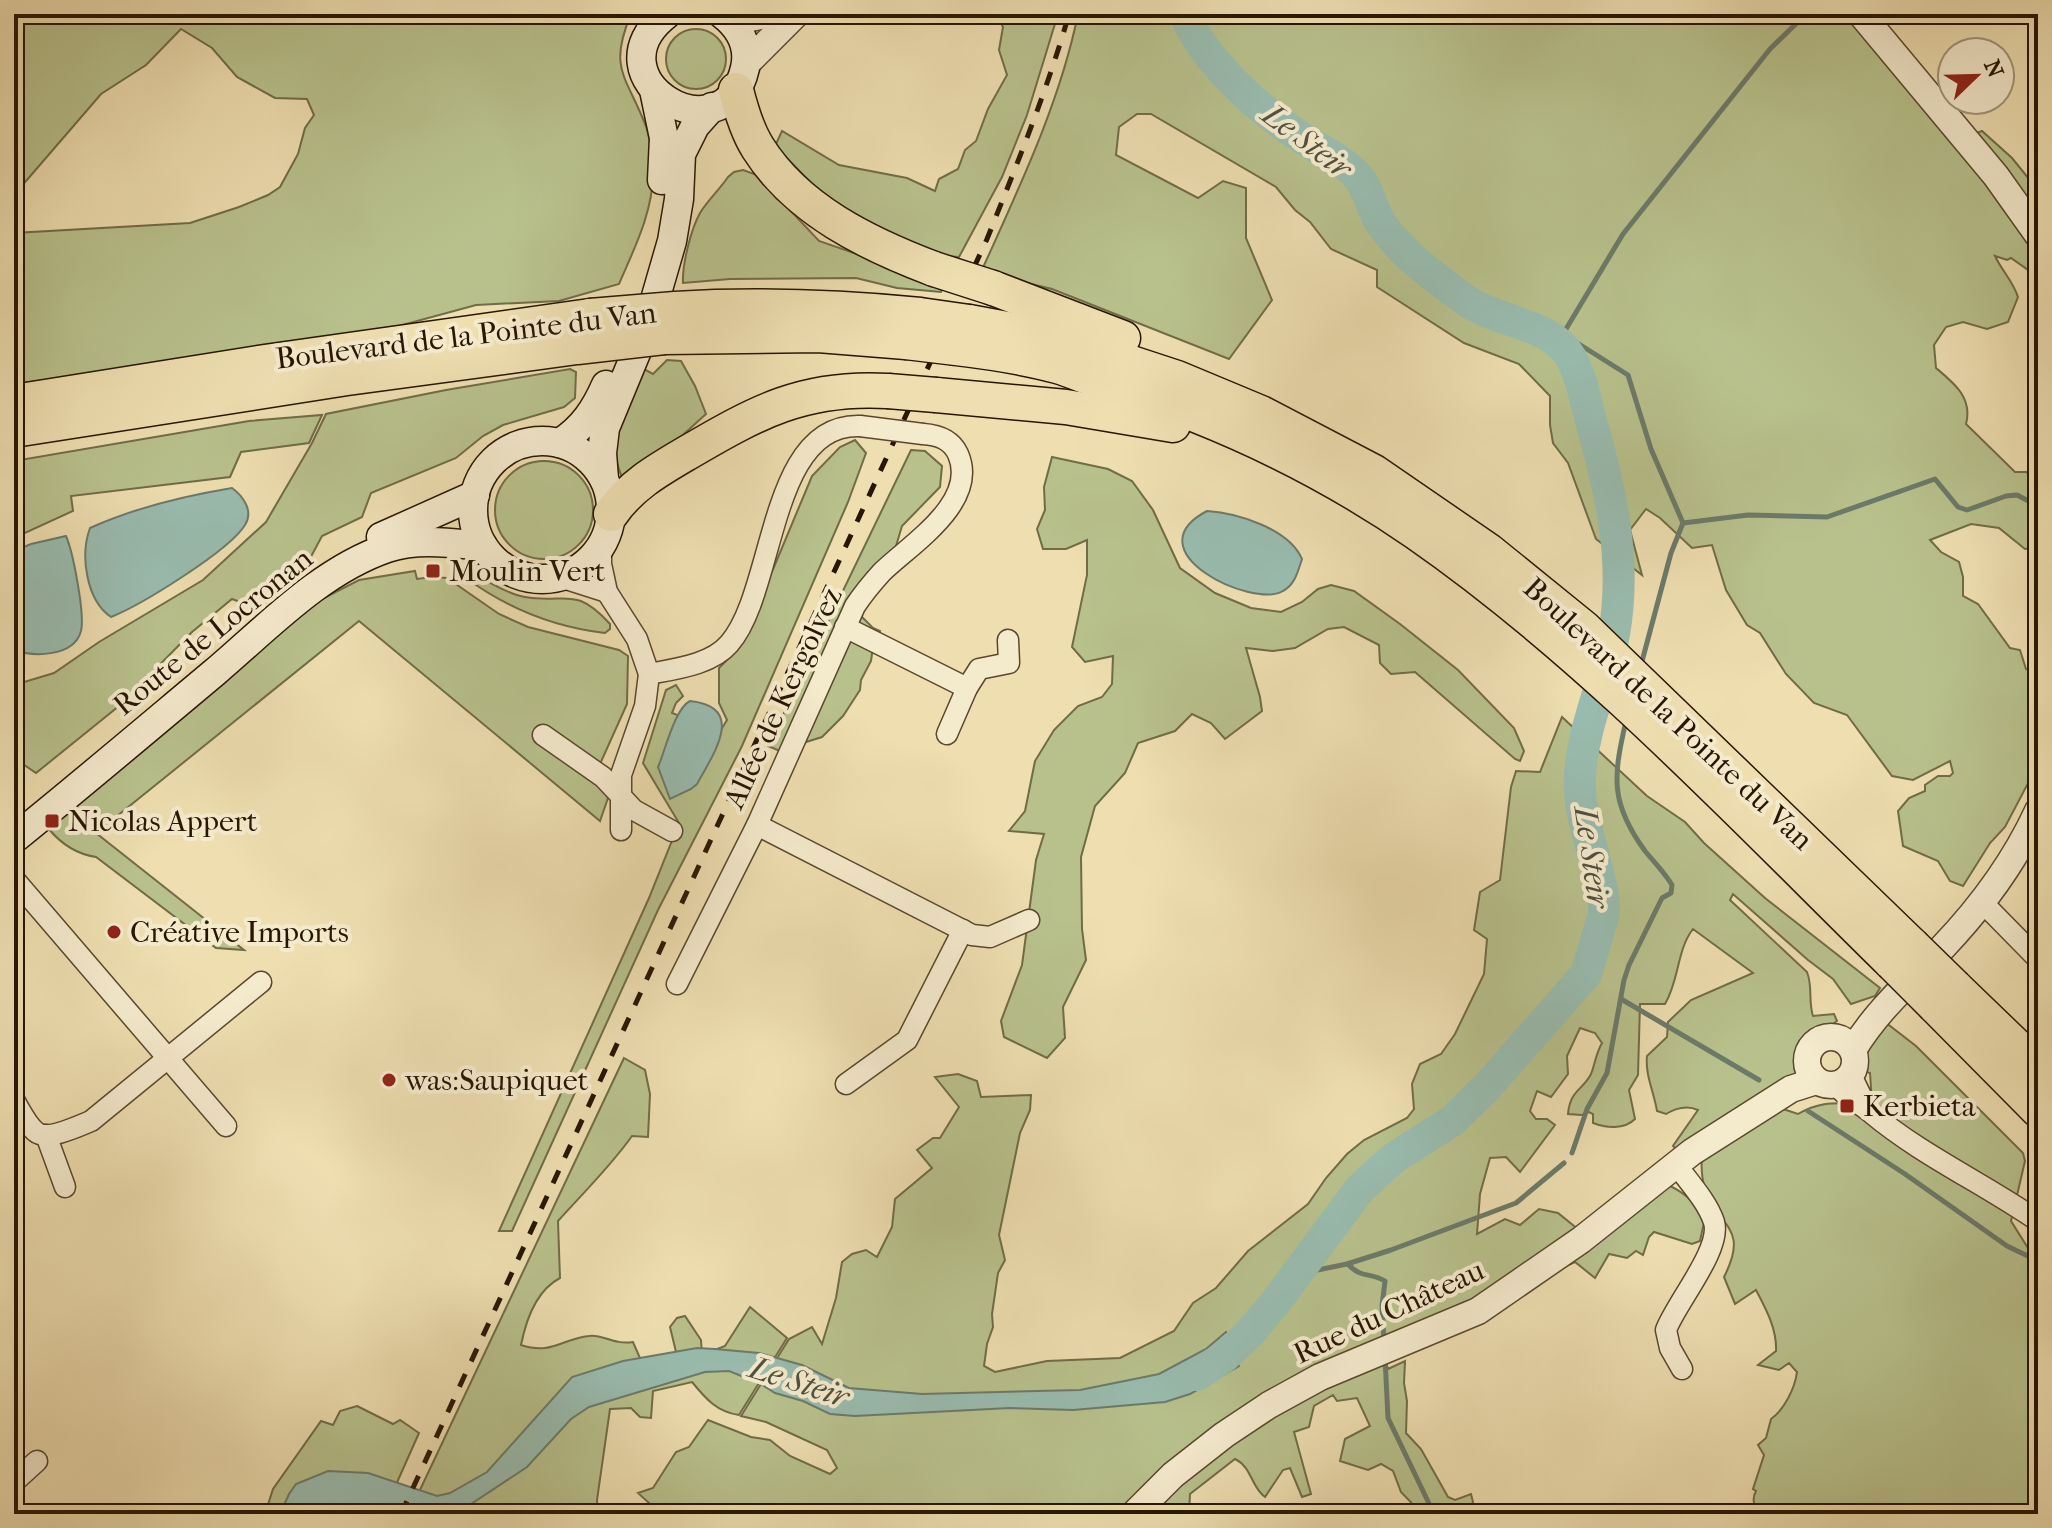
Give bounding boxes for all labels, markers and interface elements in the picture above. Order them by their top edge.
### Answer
north arrow [1936,36,2016,116]
text: N [1978,56,2009,82]
water label: Le Steir [1254,94,1361,188]
street label: Boulevard de la Pointe du Van [274,295,659,377]
street label: Route de Locronan [107,541,320,723]
place label: Moulin Vert [449,554,606,589]
marker: Moulin Vert [424,562,442,580]
street label: Boulevard de la Pointe du Van [1516,571,1820,858]
street label: Allée de Kergolvez [716,582,850,815]
water label: Le Steir [1566,802,1618,913]
place label: Nicolas Appert [68,804,258,839]
marker: Nicolas Appert [43,812,61,830]
place label: Créative Imports [130,915,349,950]
marker: Créative Imports [105,923,123,941]
place label: was:Saupiquet [404,1063,588,1098]
marker: was:Saupiquet [380,1071,398,1089]
place label: Kerbieta [1863,1089,1977,1124]
marker: Kerbieta [1838,1097,1856,1115]
street label: Rue du Château [1288,1253,1490,1371]
water label: Le Steir [743,1348,856,1416]

